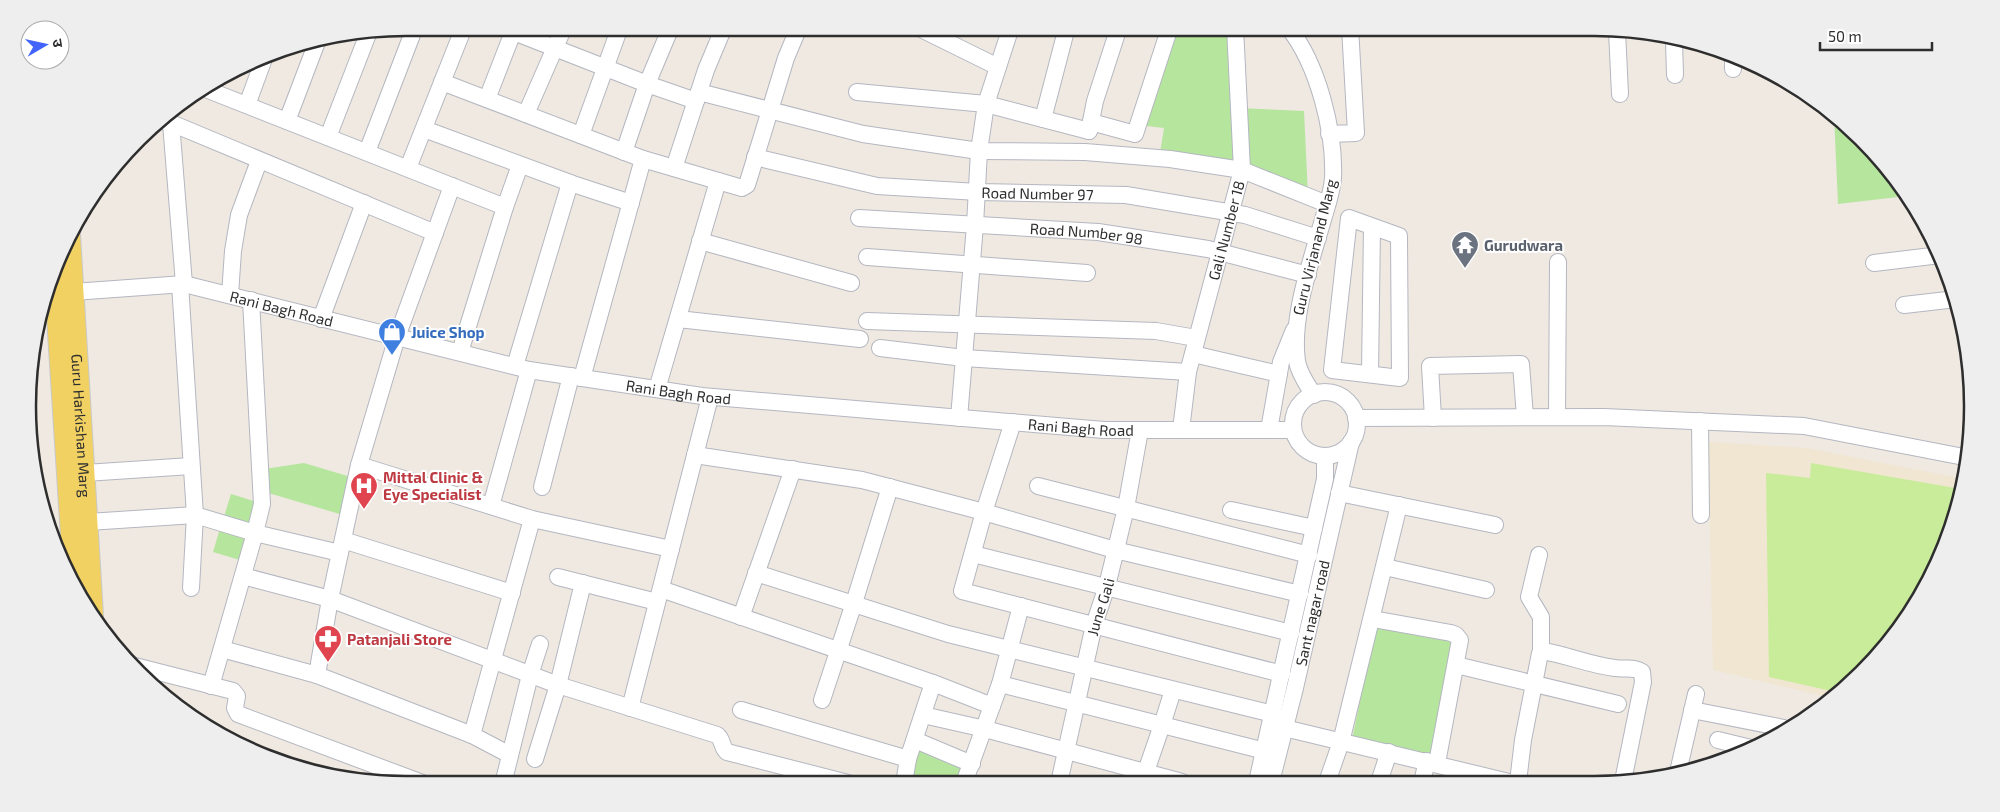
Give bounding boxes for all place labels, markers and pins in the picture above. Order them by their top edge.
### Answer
temple icon: Gurudwara [1450,230,1480,269]
place label: Gurudwara [1484,236,1563,254]
shop icon: Juice Shop [377,317,407,356]
place label: Juice Shop [411,323,485,341]
place label: Mittal Clinic & Eye Specialist [383,468,483,504]
hospital icon: Mittal Clinic & Eye Specialist [349,471,379,510]
pharmacy icon: Patanjali Store [313,624,343,663]
place label: Patanjali Store [347,630,452,648]

